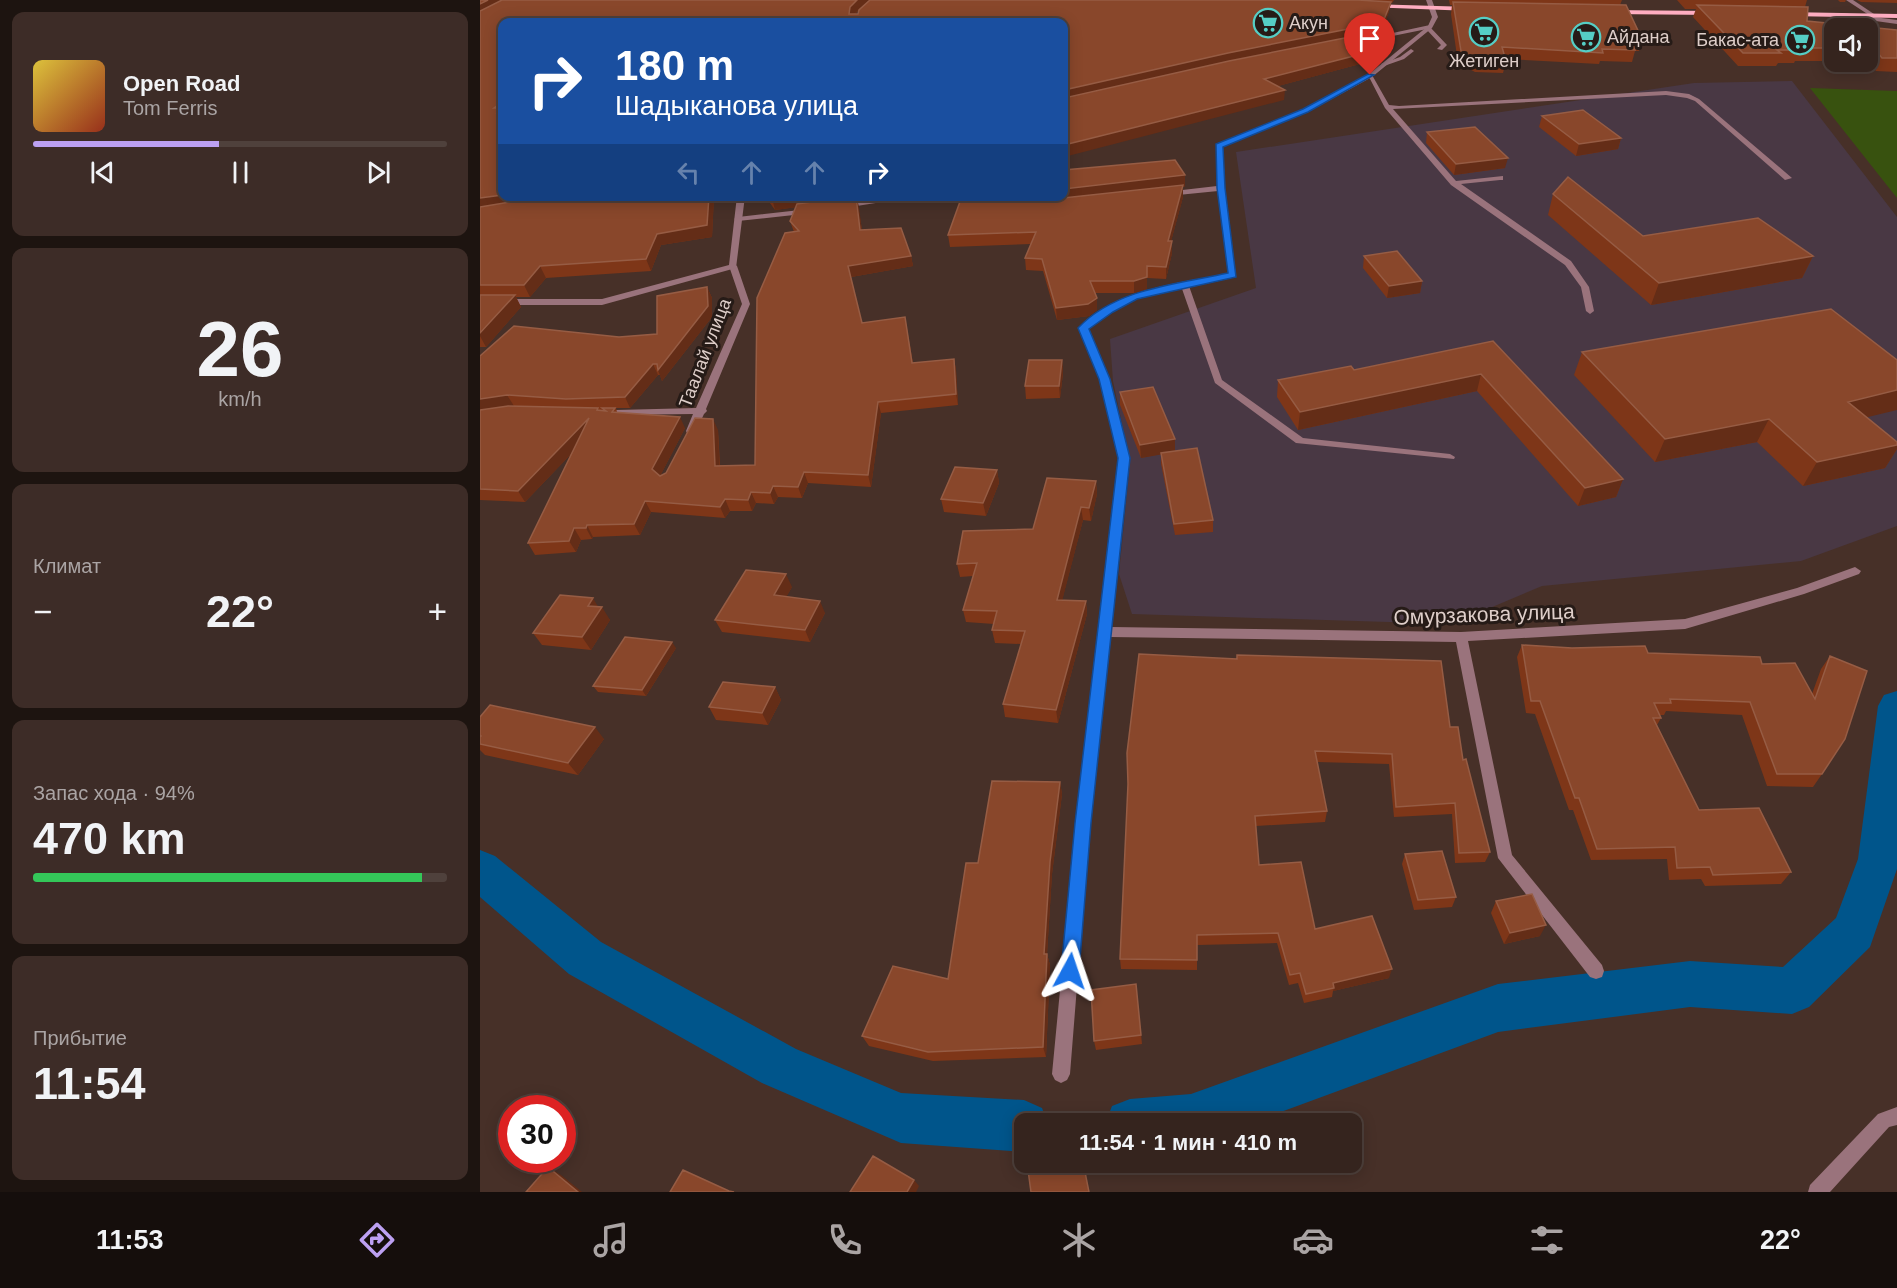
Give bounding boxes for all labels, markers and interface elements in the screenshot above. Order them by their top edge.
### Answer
supermarket icon: Акун [1252,7,1284,39]
place label: Акун [1289,13,1328,33]
pin [1344,13,1395,75]
supermarket icon: Жетиген [1468,16,1500,48]
map controls [1824,18,1878,72]
button: sound [1824,18,1878,72]
supermarket icon: Айдана [1570,21,1602,53]
icon: arrive [1353,22,1386,55]
supermarket icon: Бакас-ата [1784,24,1816,56]
place label: Айдана [1607,27,1671,47]
place label: Бакас-ата [1696,30,1780,50]
icon: right [516,42,594,120]
text: 180 m [615,42,734,89]
place label: Жетиген [1449,51,1519,71]
text: Open Road [123,71,240,96]
text: Шадыканова улица [615,91,858,121]
text: Tom Ferris [123,97,217,119]
icon: previous [86,156,119,189]
icon: pause [224,156,257,189]
icon: next [362,156,395,189]
icon: left [672,156,705,189]
icon: ahead [735,156,768,189]
icon: ahead [798,156,831,189]
icon: right [861,156,894,189]
street label: Таалай улица [675,295,735,410]
text: 26 [197,305,283,393]
text: km/h [218,388,262,410]
text: Климат [33,555,101,577]
text: 22° [206,586,274,637]
text: − [33,593,52,630]
text: + [428,593,447,630]
street label: Омурзакова улица [1393,599,1575,629]
text: Запас хода · 94% [33,782,195,804]
text: 470 km [33,813,186,864]
position arrow [1038,939,1102,1003]
text: Прибытие [33,1027,127,1049]
text: 11:54 [33,1058,146,1109]
speed limit sign: 30 [498,1095,576,1173]
text: 11:54 · 1 мин · 410 m [1079,1130,1297,1155]
icon: directions [356,1219,398,1261]
icon: music [590,1219,632,1261]
icon: phone [824,1219,866,1261]
icon: climate [1058,1219,1100,1261]
icon: car [1292,1219,1334,1261]
icon: filters [1526,1219,1568,1261]
text: 11:53 [96,1225,164,1255]
text: 22° [1760,1225,1801,1255]

